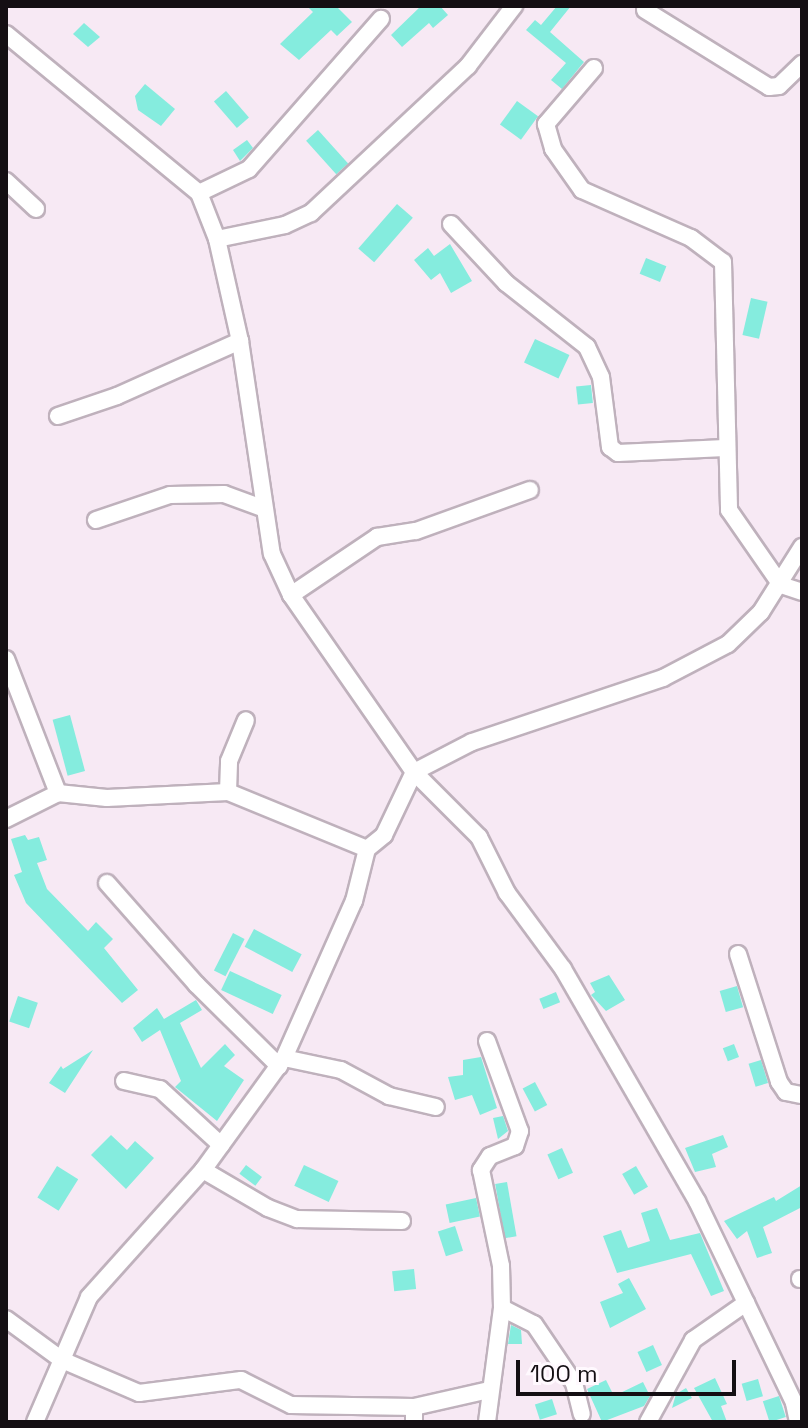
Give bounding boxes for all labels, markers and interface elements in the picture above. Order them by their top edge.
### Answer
scale bar [520,1344,740,1394]
text: 100 m [530,1358,598,1389]

